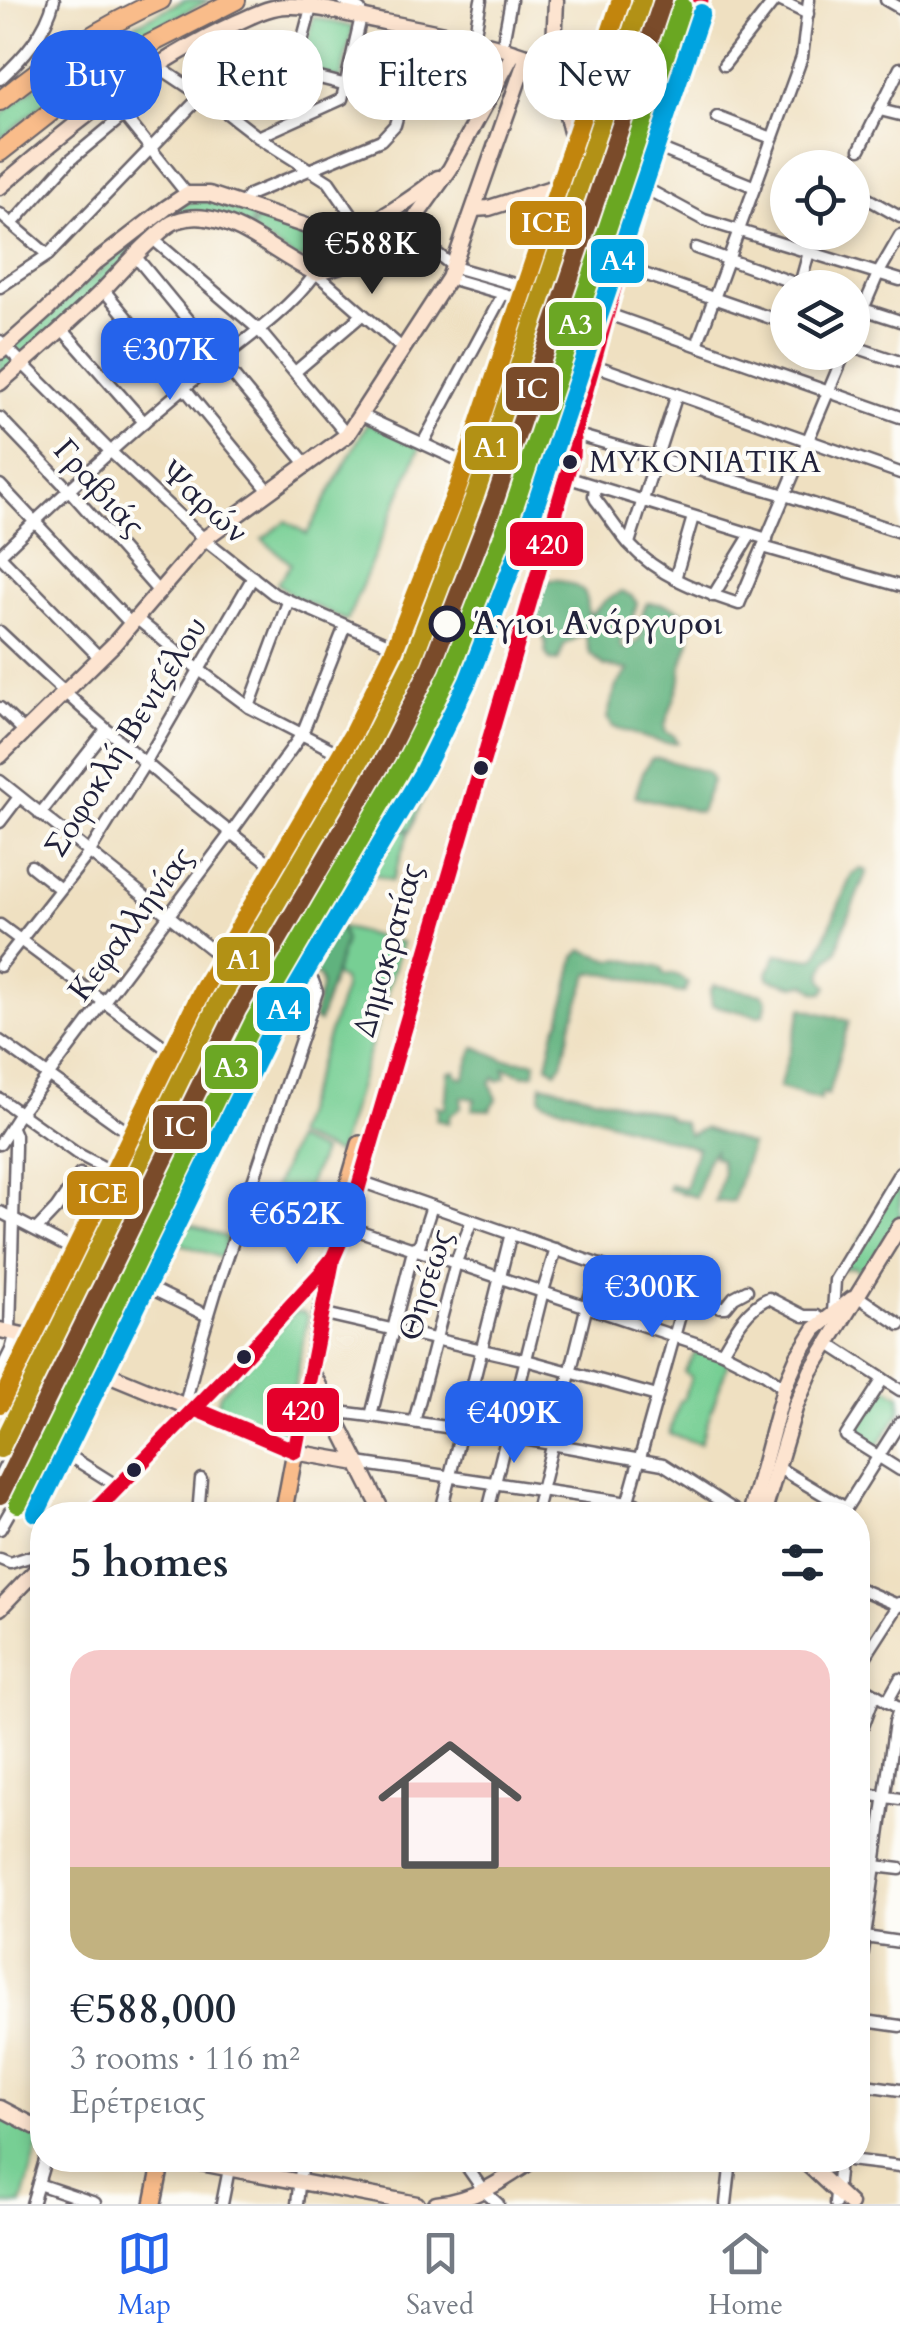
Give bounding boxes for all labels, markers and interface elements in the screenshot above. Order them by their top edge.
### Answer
chip: Buy [30,30,162,120]
chip: Rent [182,30,323,120]
chip: Filters [343,30,503,120]
chip: New [523,30,667,120]
map controls [770,150,870,370]
button: locate [770,150,870,250]
line badge: ICE [508,199,584,247]
text: ICE [521,204,571,242]
pin: €588K [302,212,442,297]
text: €588K [325,222,419,266]
line badge: A4 [589,237,646,285]
text: A4 [600,242,636,280]
button: layers [770,270,870,370]
line badge: A3 [547,300,604,348]
text: A3 [557,306,593,344]
pin: €307K [100,318,240,403]
text: €307K [123,328,217,372]
line badge: IC [504,365,561,413]
text: IC [516,370,548,408]
line badge: A1 [463,424,520,472]
street label: Γραβιάς [43,429,155,547]
text: A1 [473,429,509,467]
place label: ΜΥΚΟΝΙΑΤΙΚΑ [589,442,822,483]
street label: Ψαρών [150,451,258,553]
marker: ΜΥΚΟΝΙΑΤΙΚΑ [560,452,580,472]
line badge: 420 [508,520,585,568]
text: 420 [525,526,569,564]
place label: Άγιοι Ανάργυροι [472,602,723,646]
marker: Άγιοι Ανάργυροι [430,607,464,641]
street label: Σοφοκλή Βενιζέλου [34,608,218,866]
unlabelled marker [471,758,491,778]
street label: Κεφαλληνίας [58,837,204,1011]
street label: Δημοκρατίας [342,858,434,1042]
line badge: A1 [215,935,272,983]
text: A1 [226,941,262,979]
line badge: A4 [255,985,312,1033]
text: A4 [266,991,302,1029]
line badge: A3 [203,1043,260,1091]
text: A3 [213,1049,249,1087]
line badge: IC [151,1103,209,1151]
text: IC [164,1108,196,1146]
line badge: ICE [65,1169,141,1217]
text: ICE [78,1175,128,1213]
pin: €652K [227,1182,367,1267]
text: €652K [250,1192,344,1236]
street label: Θησέως [388,1224,464,1346]
pin: €300K [582,1255,722,1340]
text: €300K [605,1265,699,1309]
unlabelled marker [234,1347,254,1367]
pin: €409K [444,1381,584,1466]
line badge: 420 [265,1386,341,1434]
text: €409K [467,1391,561,1435]
text: 420 [281,1392,325,1430]
unlabelled marker [124,1460,144,1480]
text: 5 homes [70,1534,228,1591]
icon: filters [775,1535,830,1590]
icon: home [360,1715,540,1895]
text: €588,000 [70,1980,236,2037]
text: 3 rooms · 116 m² [70,2037,300,2081]
text: Ερέτρειας [70,2081,206,2125]
tab: Map [117,2226,172,2324]
tab: Saved [406,2226,474,2324]
tab: Home [708,2226,783,2324]

